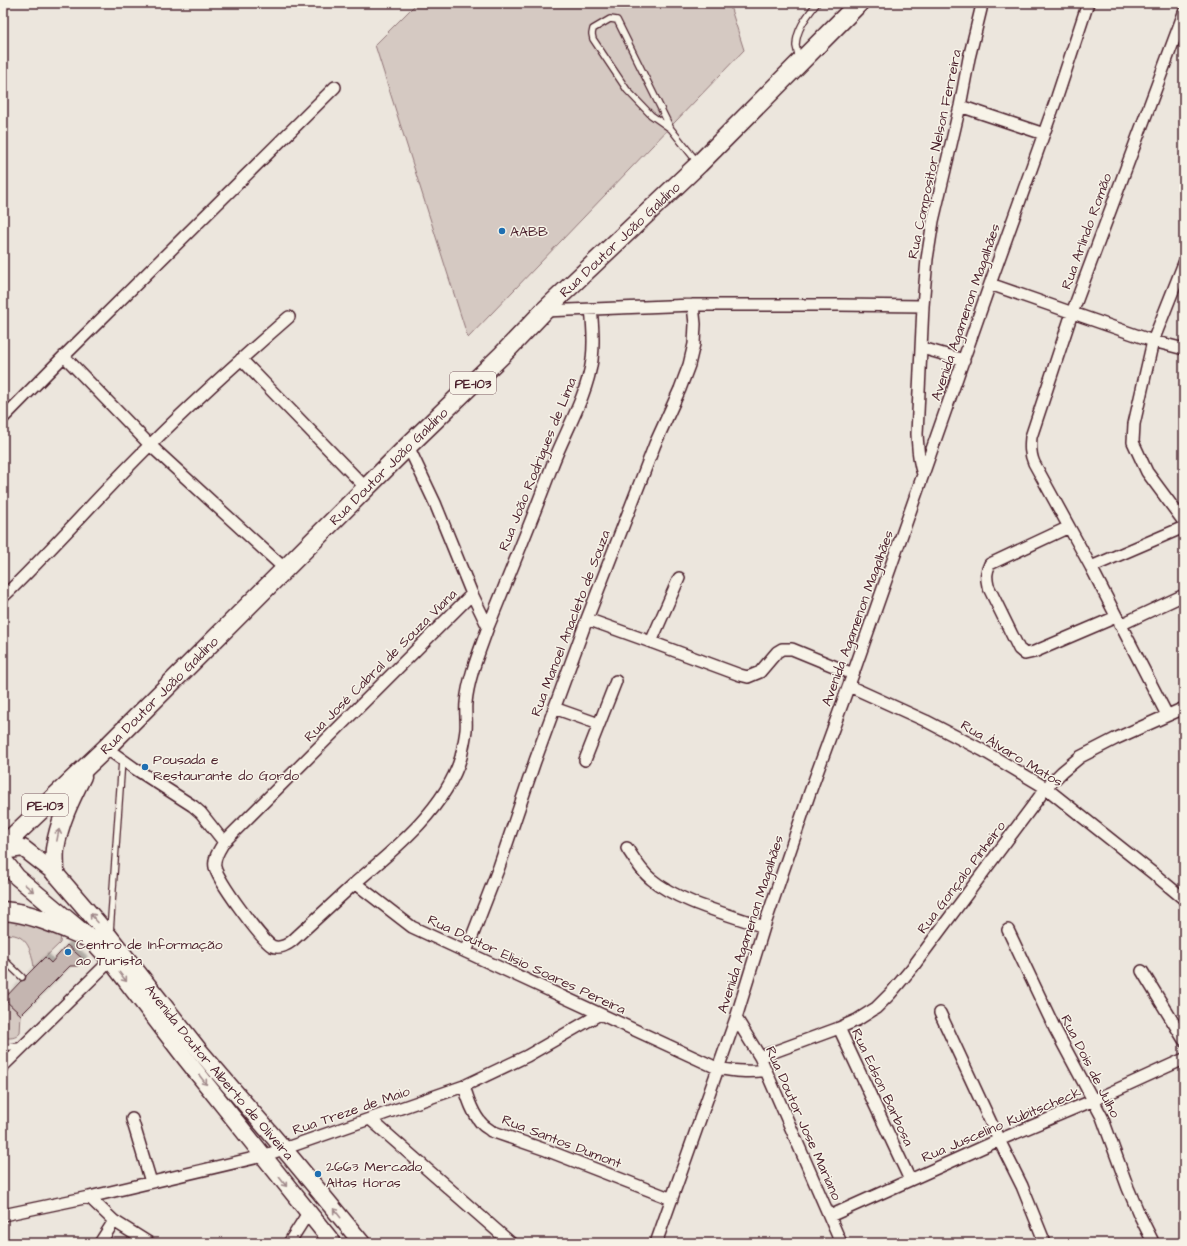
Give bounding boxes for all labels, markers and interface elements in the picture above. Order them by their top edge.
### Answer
street label: Rua Compositor Nelson Ferreira [903,48,967,261]
street label: Rua Arlindo Romão [1057,170,1117,292]
street label: Rua Doutor João Galdino [555,178,685,302]
street label: Avenida Agamenon Magalhães [926,221,1006,404]
place label: AABB [510,222,548,242]
marker: AABB [497,226,507,236]
road number: PE-103 [450,372,496,394]
street label: Rua João Rodrigues de Lima [494,375,582,554]
street label: Rua Doutor João Galdino [325,403,453,530]
street label: Rua Manoel Anacleto de Souza [526,527,616,719]
street label: Avenida Agamenon Magalhães [817,528,899,709]
street label: Rua José Cabral de Souza Viana [300,585,462,747]
street label: Rua Doutor João Galdino [96,632,223,760]
street label: Rua Álvaro Matos [957,715,1066,792]
place label: Pousada e Restaurante do Gordo [153,750,299,786]
marker: Pousada e Restaurante do Gordo [140,762,150,772]
road number: PE-103 [22,794,68,816]
street label: Rua Gonçalo Pinheiro [913,817,1011,938]
one-way arrow [55,829,63,842]
street label: Avenida Agamenon Magalhães [713,833,789,1016]
one-way arrow [24,883,35,892]
street label: Rua Doutor Elisio Soares Pereira [424,910,629,1020]
one-way arrow [89,913,98,924]
place label: Centro de Informação ao Turista [76,935,223,971]
marker: Centro de Informação ao Turista [63,947,73,957]
one-way arrow [119,972,127,983]
street label: Avenida Doutor Alberto de Oliveira [140,980,298,1165]
street label: Rua Dois de Julho [1055,1011,1125,1122]
street label: Rua Edson Barbosa [846,1025,918,1149]
street label: Rua Doutor Jose Mariano [760,1043,846,1204]
one-way arrow [198,1075,207,1085]
street label: Rua Treze de Maio [290,1081,413,1140]
street label: Rua Juscelino Kubitscheck [918,1082,1085,1168]
street label: Rua Santos Dumont [499,1110,625,1174]
place label: 2663 Mercado Altas Horas [326,1157,422,1193]
marker: 2663 Mercado Altas Horas [313,1169,323,1179]
one-way arrow [279,1176,288,1187]
one-way arrow [332,1207,341,1218]

